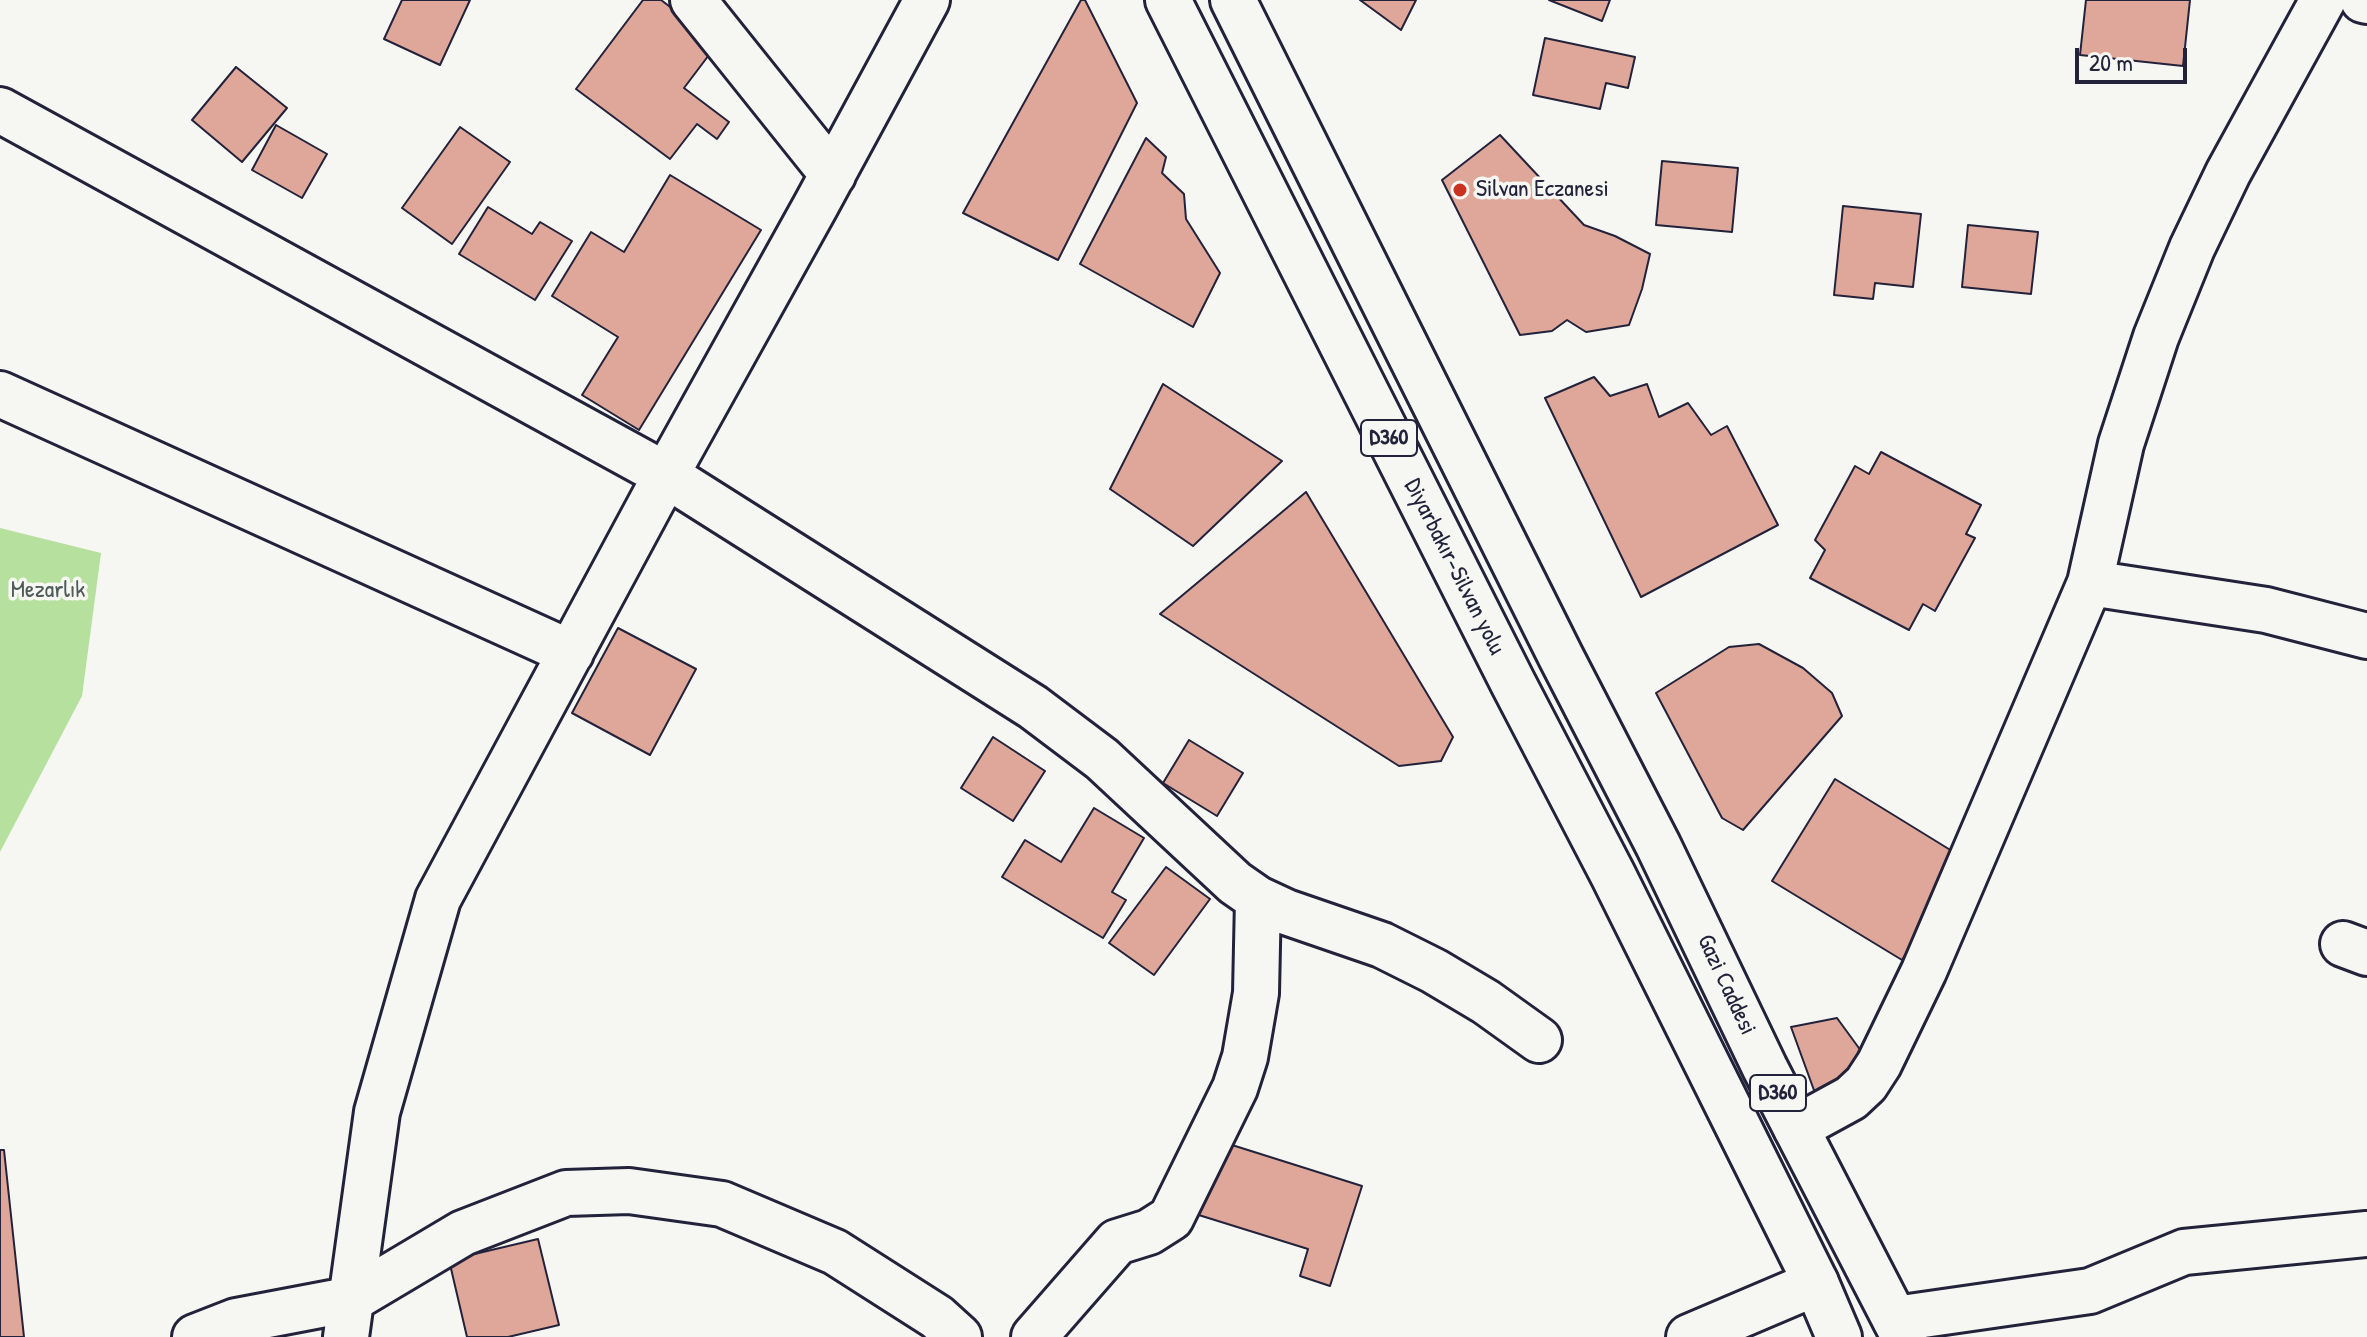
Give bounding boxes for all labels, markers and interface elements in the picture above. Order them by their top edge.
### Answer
scale bar [2079,32,2191,82]
text: 20 m [2089,46,2133,78]
place label: Silvan Eczanesi [1476,176,1609,204]
marker: Silvan Eczanesi [1451,181,1469,199]
road number: D360 [1361,420,1417,456]
street label: Diyarbakır-Silvan yolu [1397,474,1511,660]
park label: Mezarlık [11,577,85,605]
street label: Gazi Caddesi [1690,930,1762,1040]
road number: D360 [1750,1075,1806,1111]

